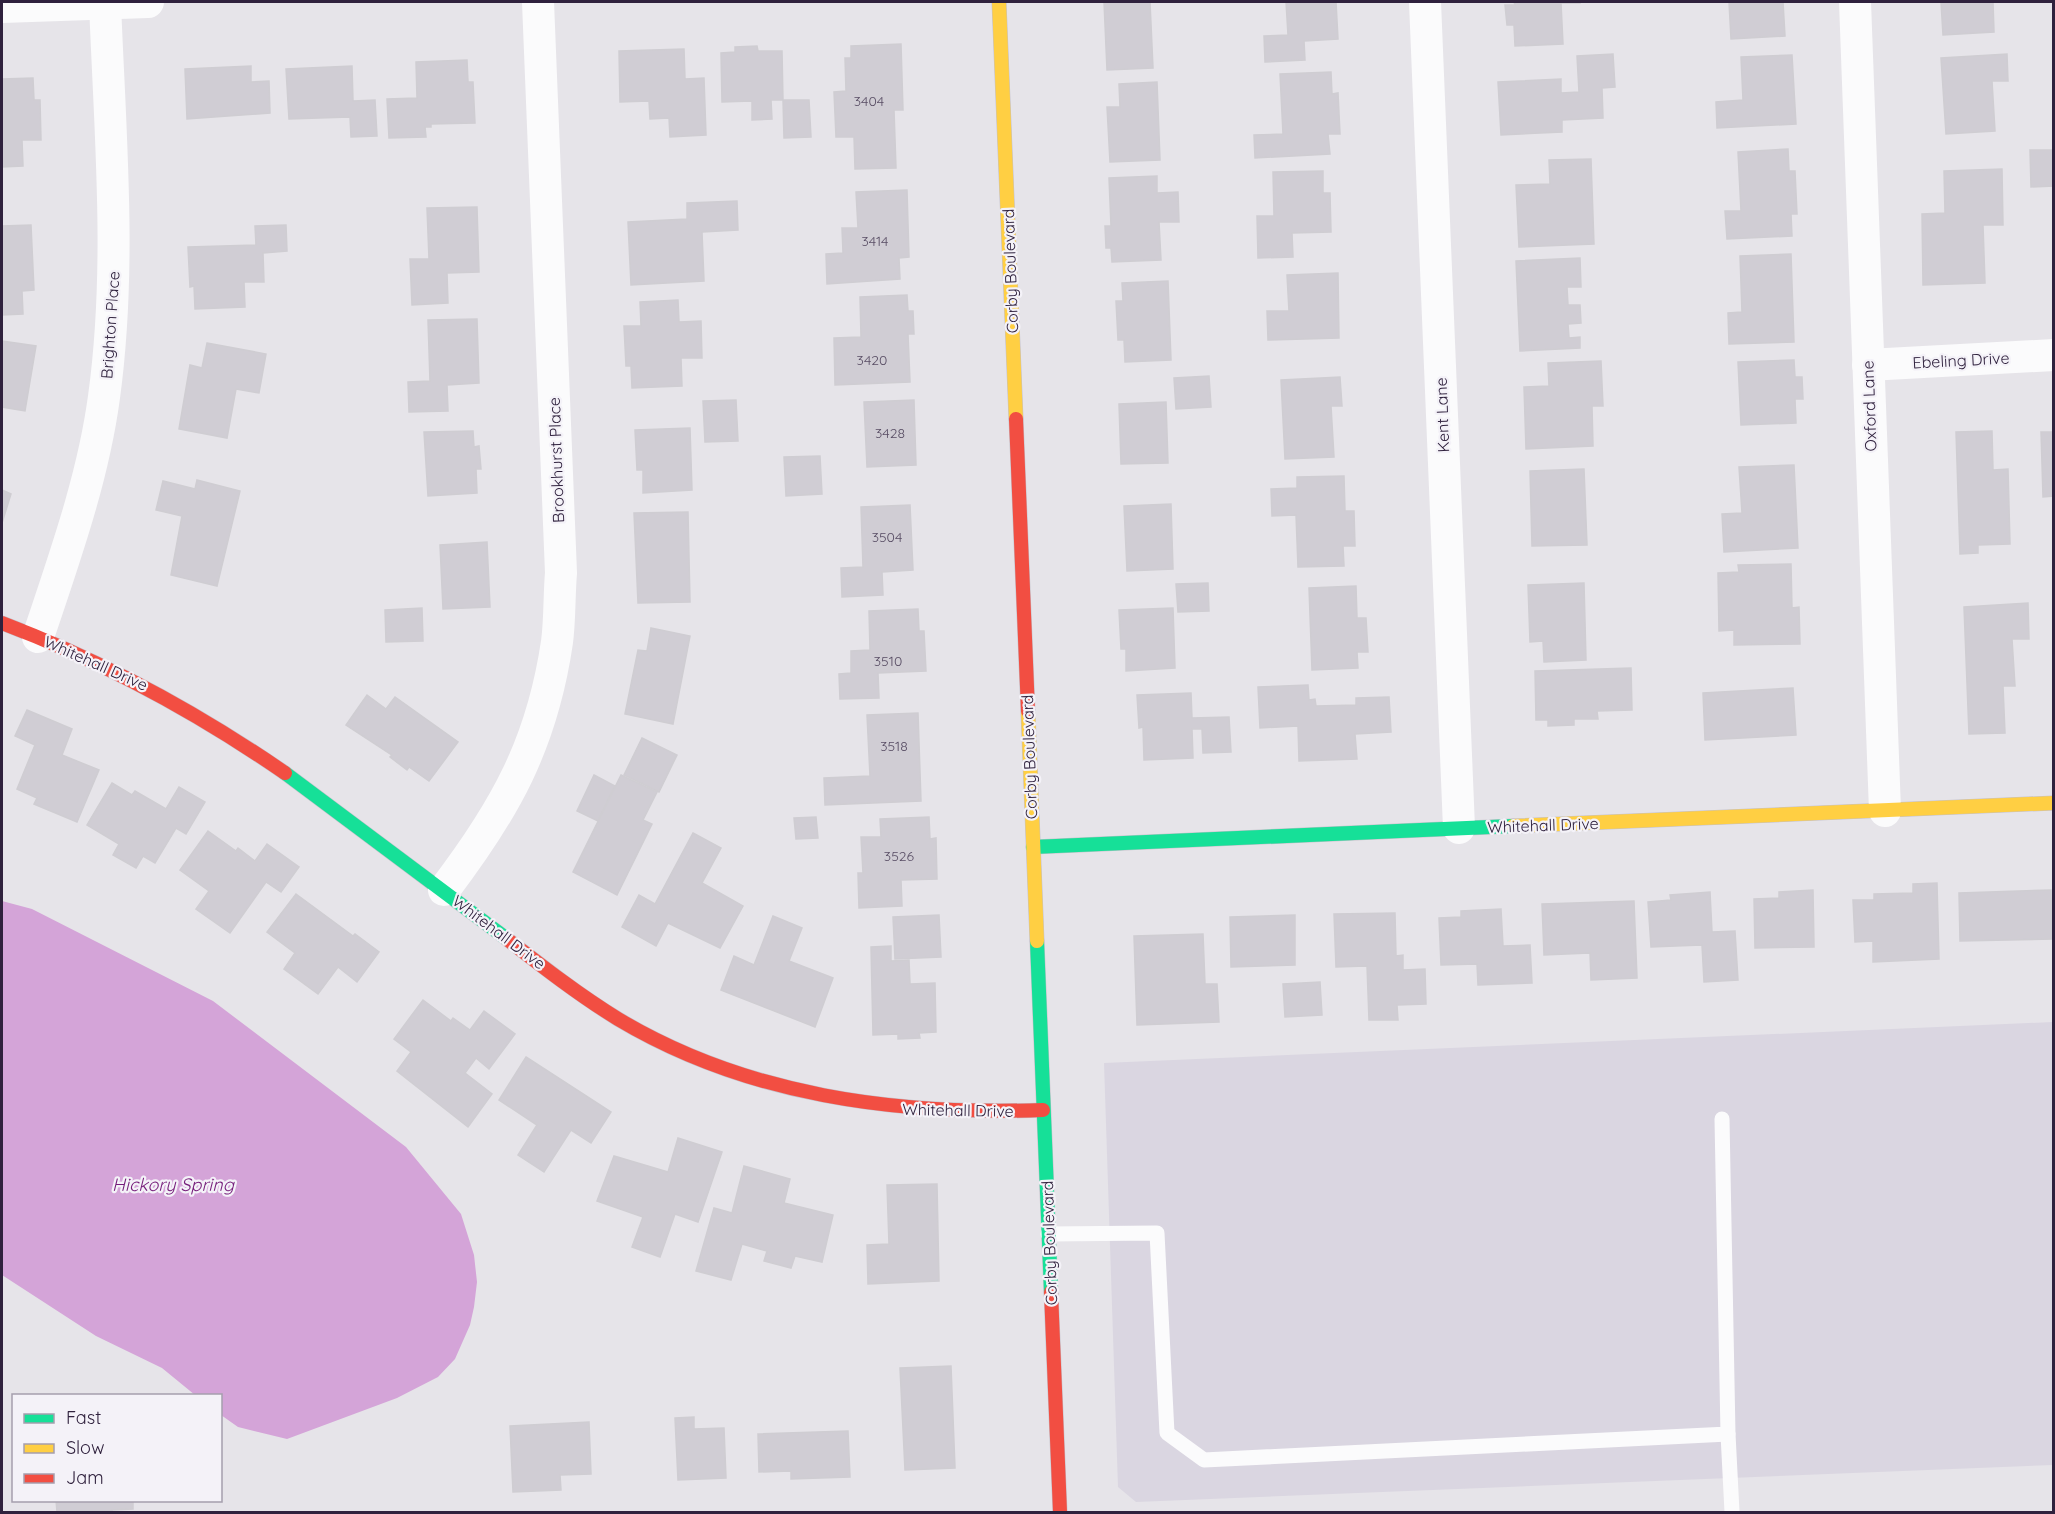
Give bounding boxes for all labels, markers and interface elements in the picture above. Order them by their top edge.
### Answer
house number: 3404 [854,92,884,110]
street label: Corby Boulevard [998,208,1022,334]
house number: 3414 [862,232,888,250]
street label: Brighton Place [96,270,124,380]
street label: Ebeling Drive [1912,347,2010,373]
house number: 3420 [857,351,887,369]
street label: Oxford Lane [1857,360,1881,452]
street label: Kent Lane [1431,377,1453,453]
street label: Brookhurst Place [544,397,568,523]
house number: 3428 [875,424,905,442]
house number: 3504 [872,528,902,546]
street label: Whitehall Drive [41,631,151,695]
house number: 3510 [874,652,902,670]
street label: Corby Boulevard [1017,694,1041,820]
house number: 3518 [880,737,908,755]
street label: Whitehall Drive [1487,813,1599,837]
house number: 3526 [884,847,915,865]
street label: Whitehall Drive [449,890,549,974]
street label: Whitehall Drive [902,1099,1014,1121]
water label: Hickory Spring [112,1173,236,1196]
street label: Corby Boulevard [1037,1180,1061,1306]
legend [12,1394,222,1502]
text: Fast [66,1406,101,1429]
text: Slow [66,1436,104,1459]
text: Jam [66,1466,104,1489]

